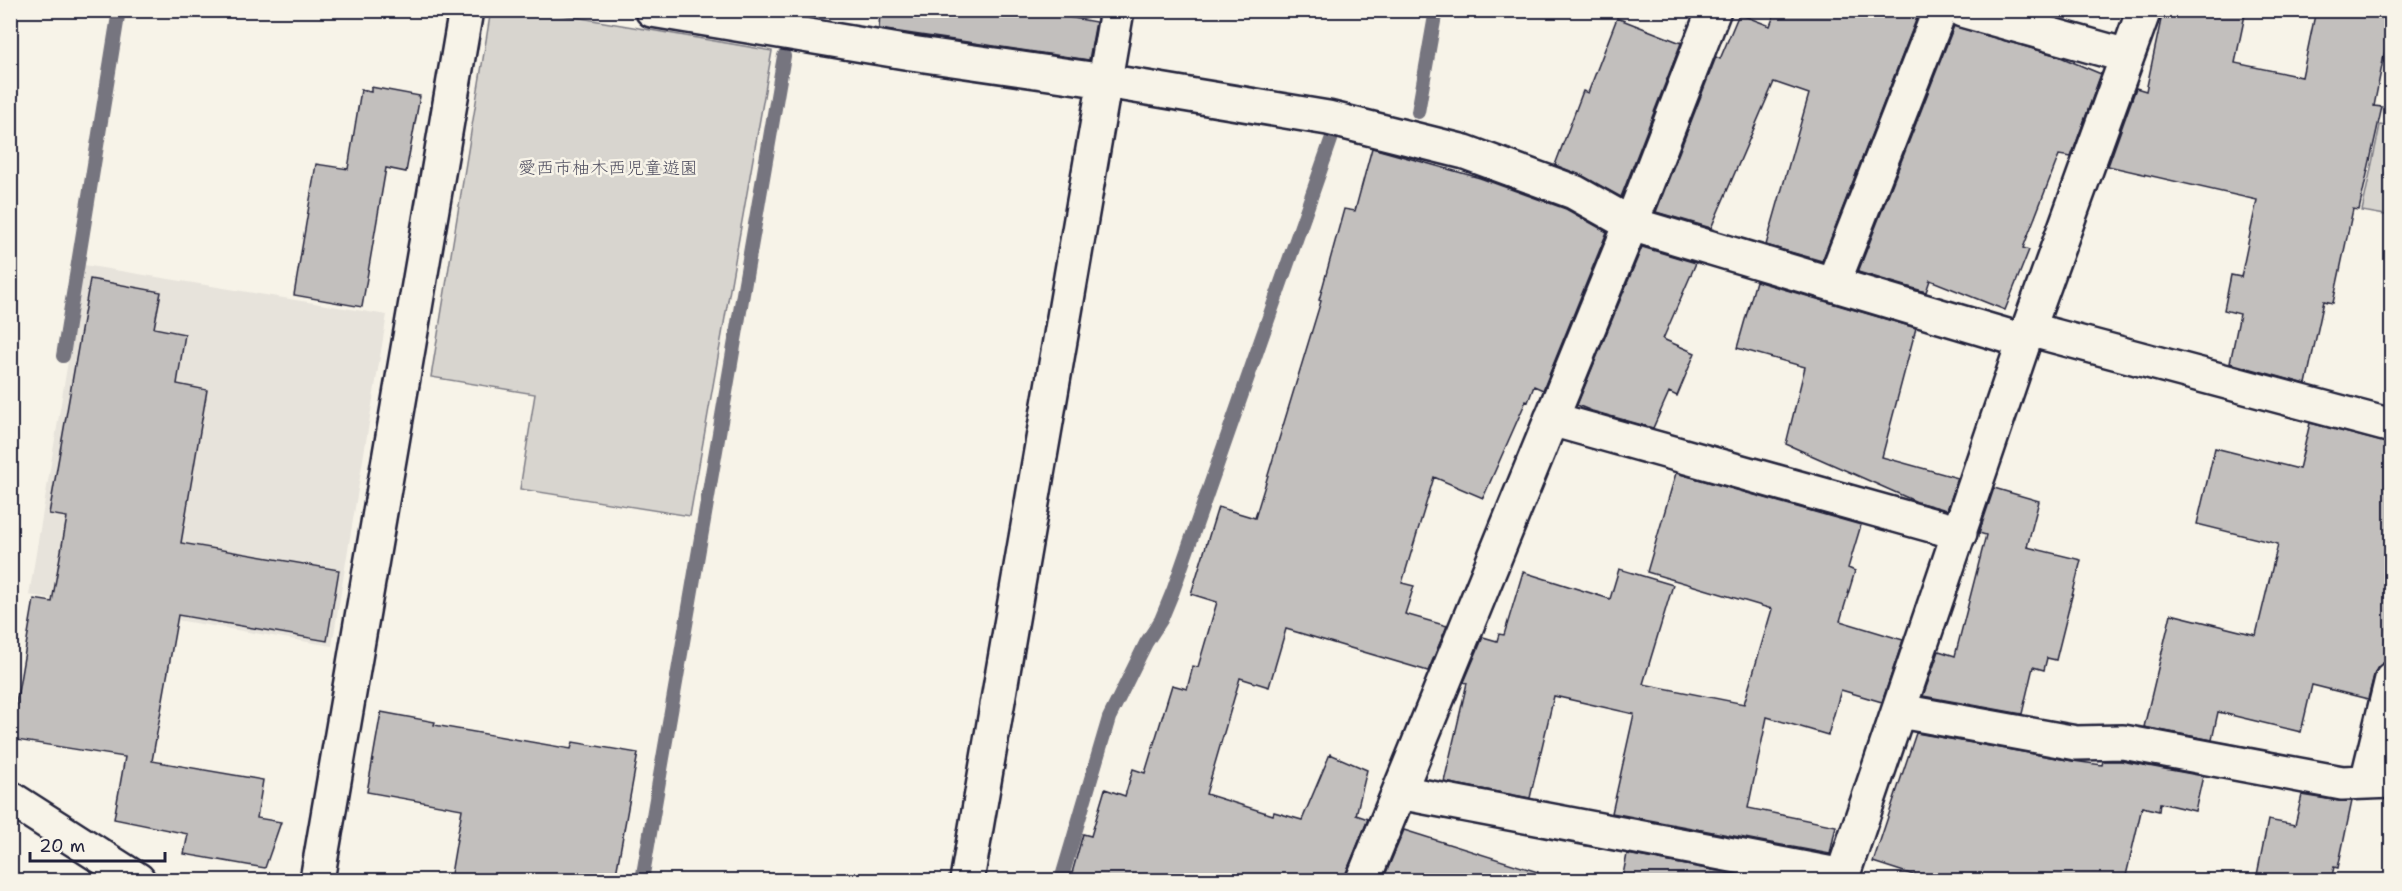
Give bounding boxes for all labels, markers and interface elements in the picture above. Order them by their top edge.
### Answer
park label: 愛西市柚木西児童遊園 [518,156,698,180]
scale bar [30,825,165,863]
text: 20 m [39,834,85,858]

